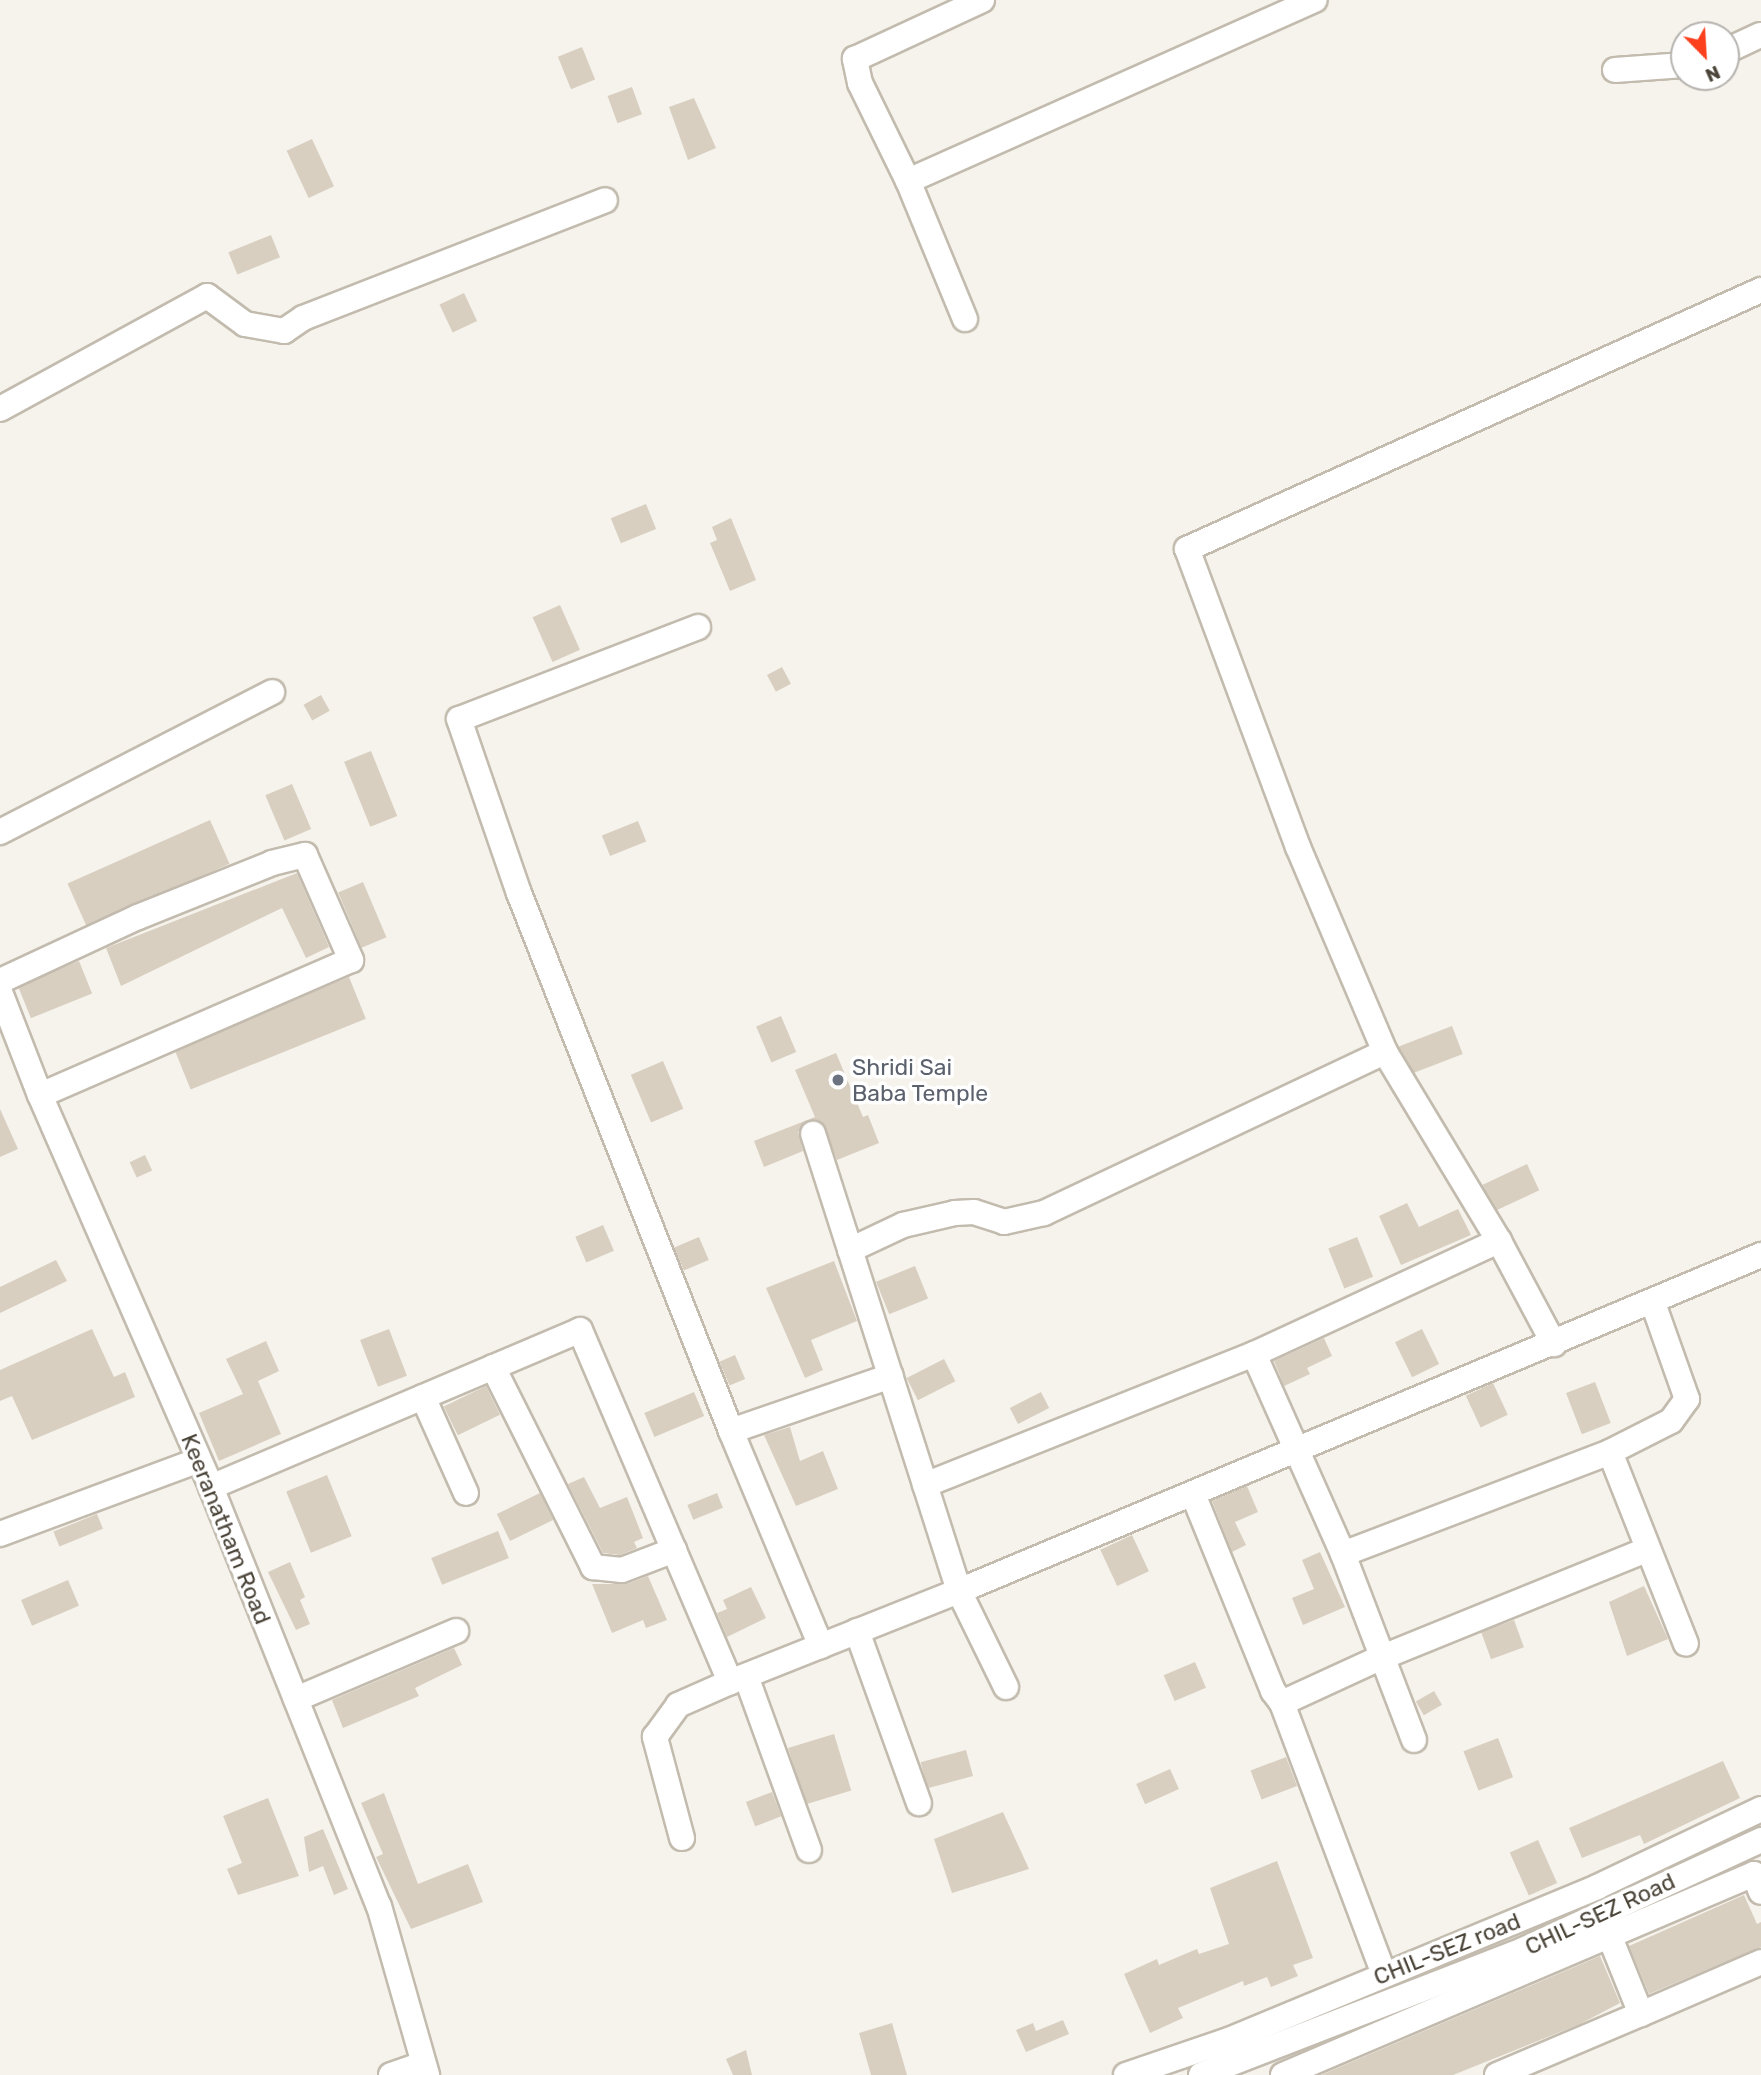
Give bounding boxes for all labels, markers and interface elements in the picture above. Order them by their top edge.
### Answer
north arrow [1670,21,1740,91]
text: N [1702,61,1724,87]
place label: Shridi Sai Baba Temple [852,1053,989,1107]
marker: Shridi Sai Baba Temple [830,1072,846,1088]
street label: Keeranatham Road [175,1430,277,1628]
street label: CHIL-SEZ Road [1521,1867,1679,1961]
street label: CHIL-SEZ road [1370,1907,1524,1991]

